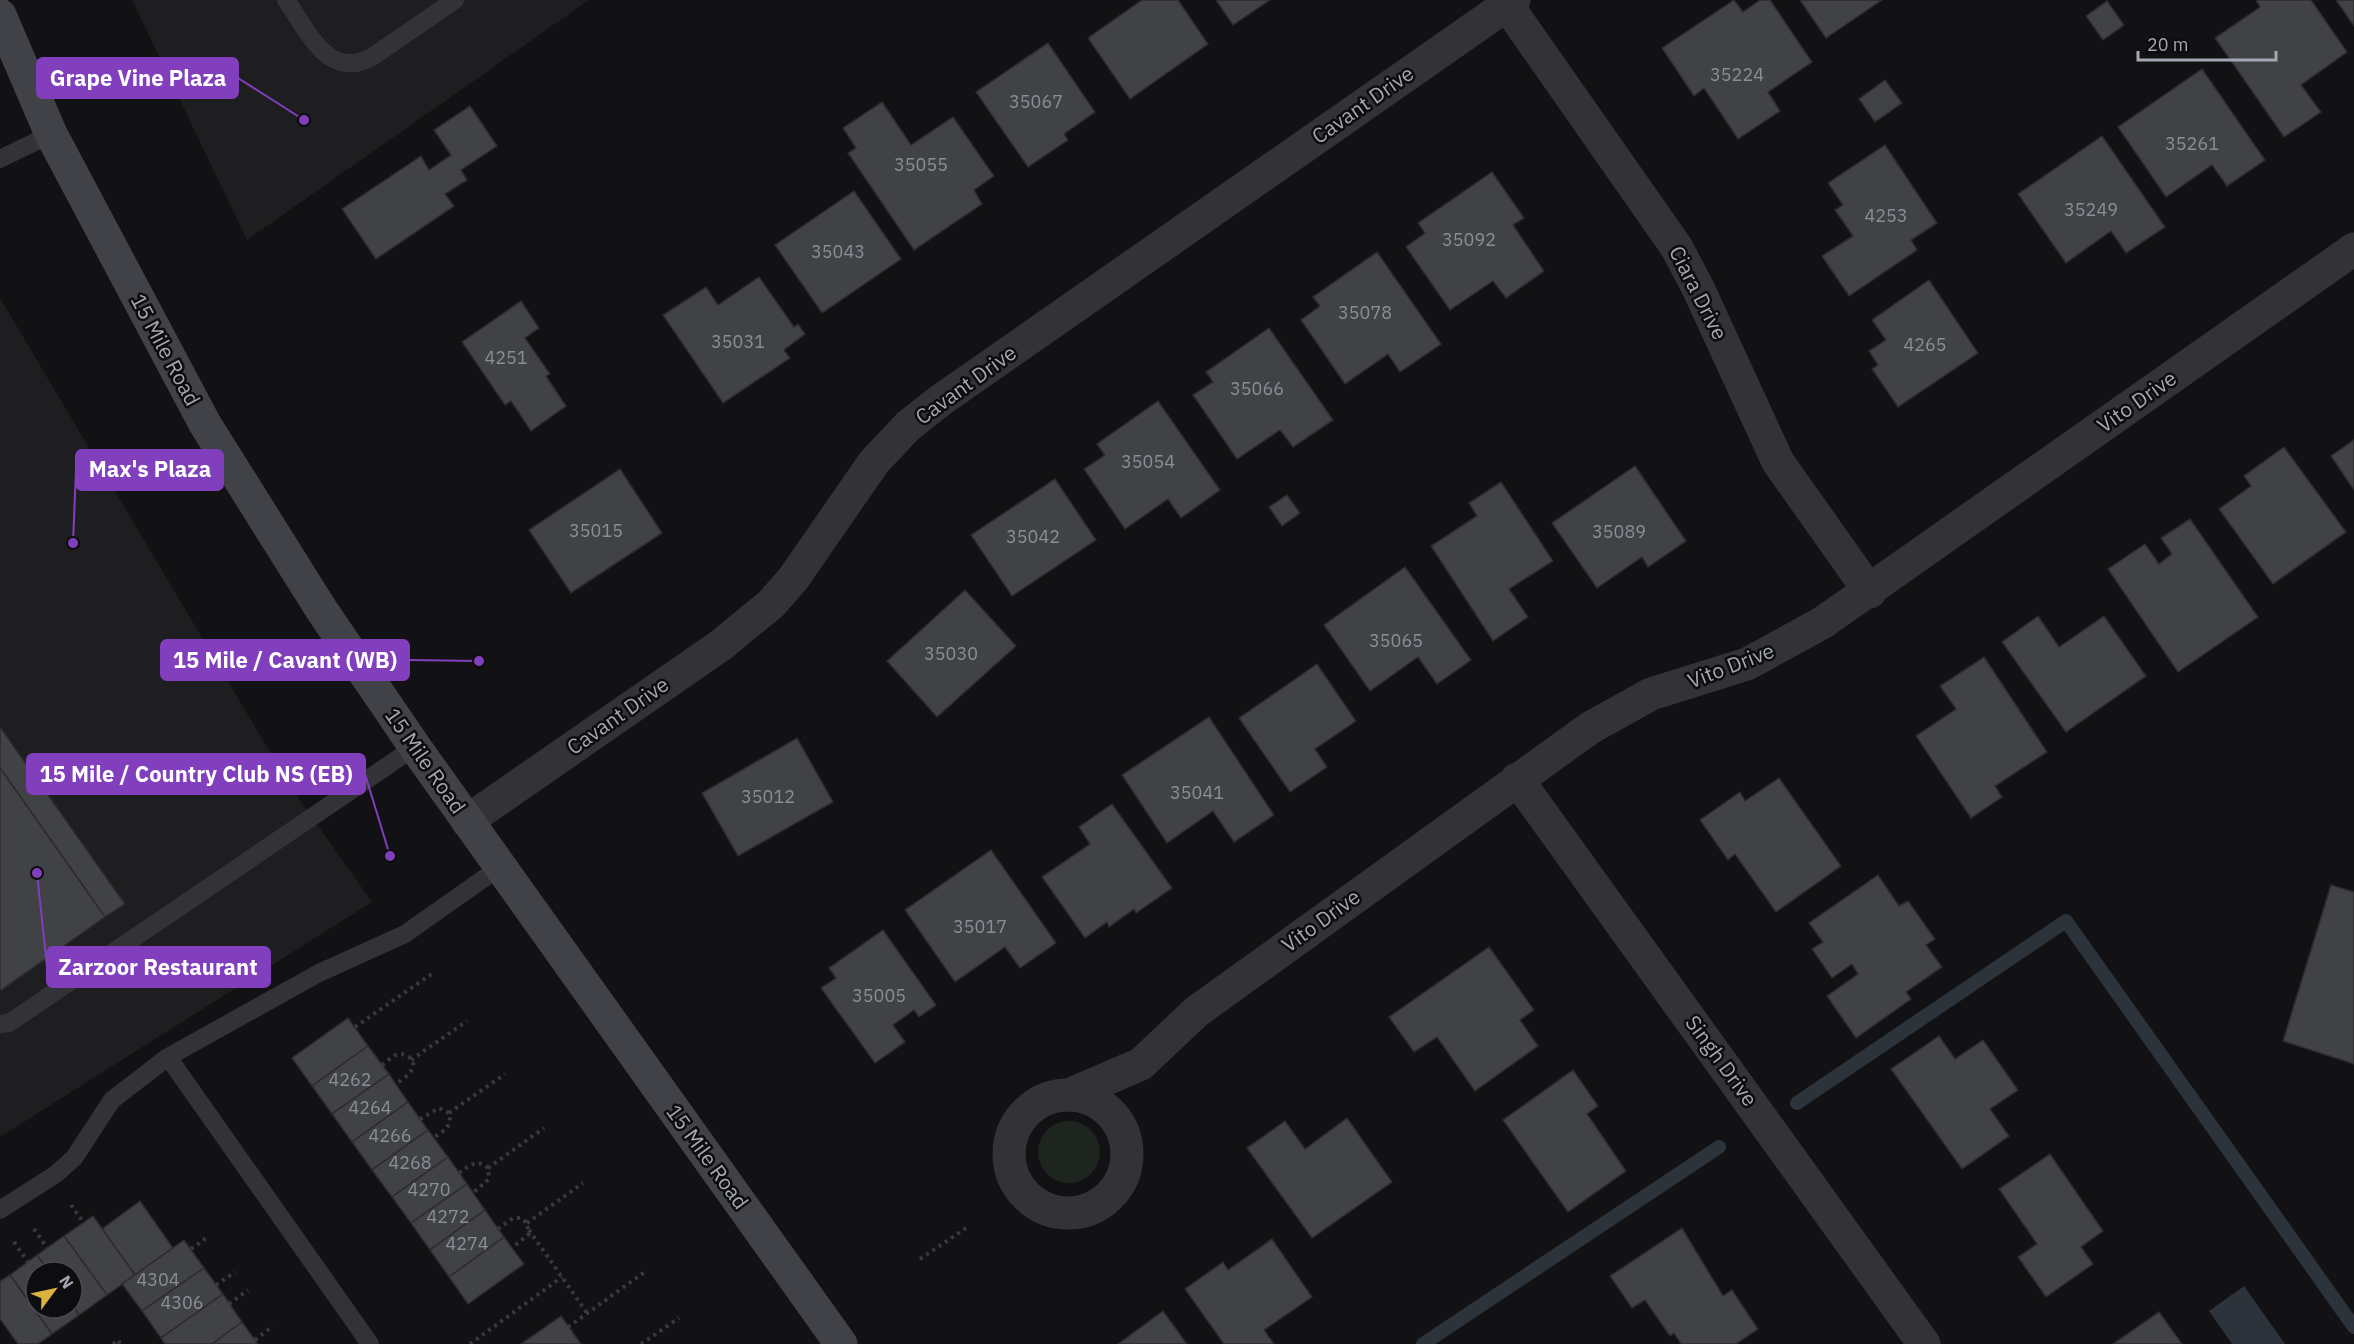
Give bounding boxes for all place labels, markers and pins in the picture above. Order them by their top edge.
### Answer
callout: Grape Vine Plaza [37,58,238,98]
callout: Max's Plaza [76,450,223,490]
callout: 15 Mile / Cavant (WB) [161,640,409,680]
callout: 15 Mile / Country Club NS (EB) [27,754,365,794]
callout: Zarzoor Restaurant [47,947,270,987]

